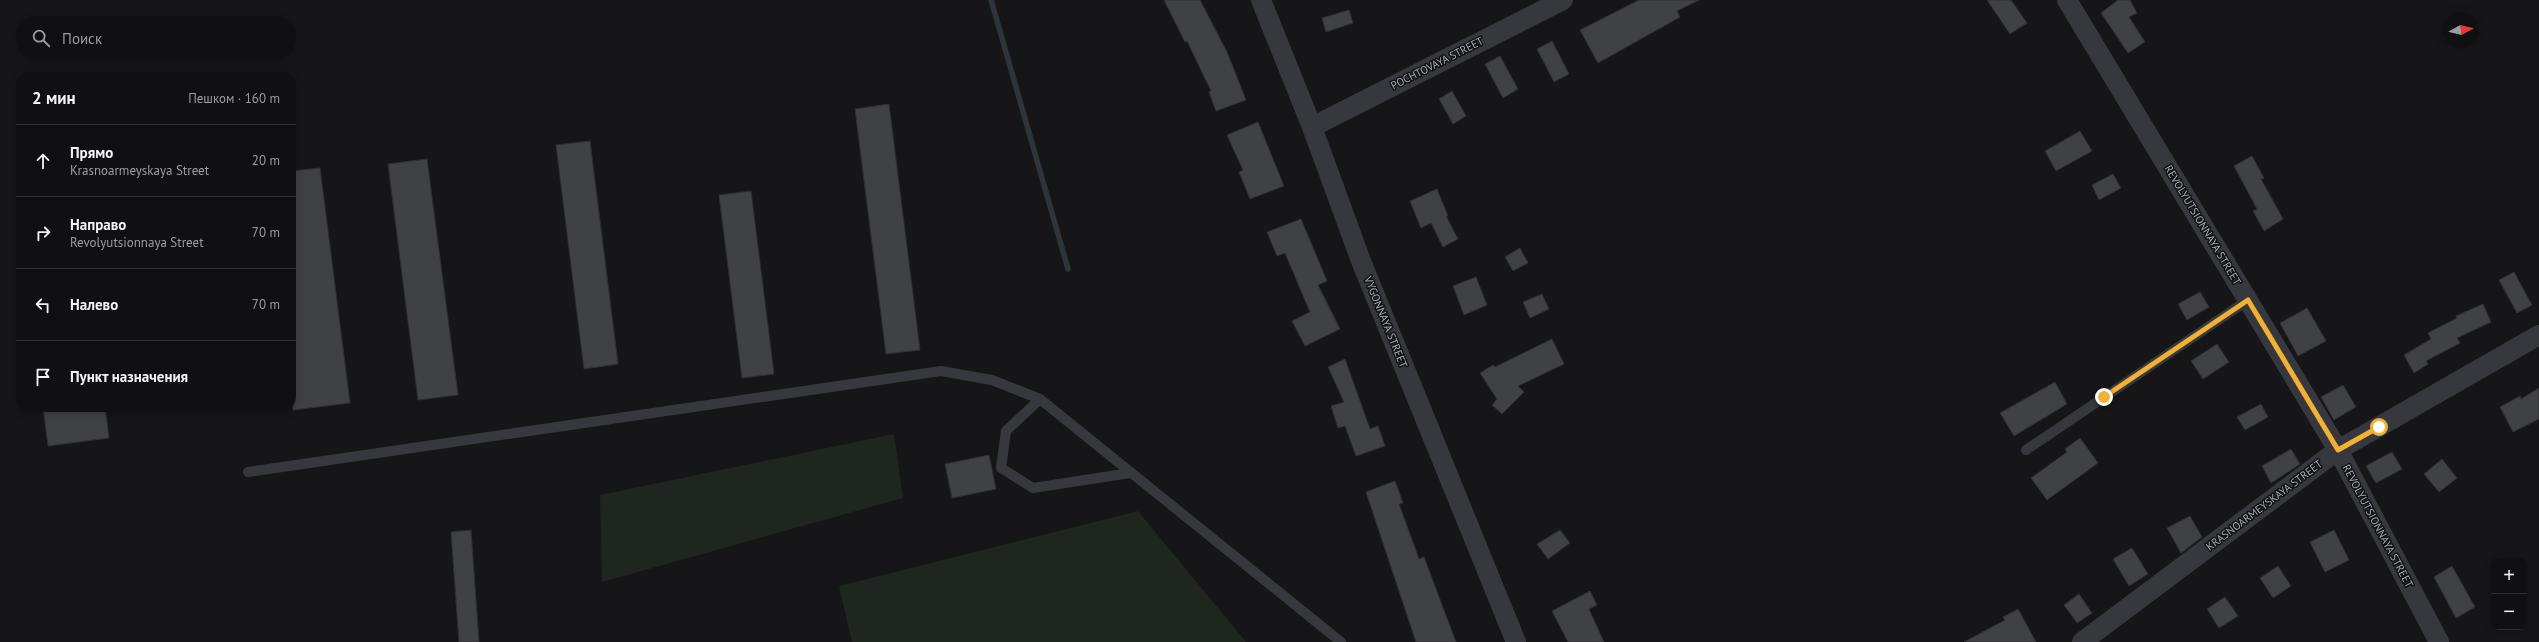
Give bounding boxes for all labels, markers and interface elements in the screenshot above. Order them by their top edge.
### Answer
north arrow [2443,12,2479,48]
search box [16,16,296,60]
icon: search [30,27,52,49]
text: Поиск [62,29,102,48]
street label: POCHTOVAYA STREET [1388,34,1486,92]
text: 2 мин [32,87,76,109]
text: Пешком · 160 m [188,90,280,107]
text: Прямо [70,143,113,162]
icon: ahead [32,150,54,172]
text: 20 m [252,152,280,169]
text: Krasnoarmeyskaya Street [70,162,209,179]
street label: REVOLYUTSIONNAYA STREET [2162,162,2244,288]
text: Направо [70,215,126,234]
icon: right [32,222,54,244]
text: 70 m [252,224,280,241]
text: Revolyutsionnaya Street [70,234,204,251]
street label: VYGONNAYA STREET [1361,273,1411,370]
icon: left [32,294,54,316]
text: Налево [70,295,118,314]
text: 70 m [252,296,280,313]
icon: arrive [32,366,54,388]
text: Пункт назначения [70,367,188,386]
route end [2095,388,2113,406]
route start [2370,418,2388,436]
street label: KRASNOARMEYSKAYA STREET [2203,457,2325,553]
street label: REVOLYUTSIONNAYA STREET [2340,462,2416,590]
map controls [2491,558,2527,630]
button: + [2491,558,2527,594]
button: − [2491,594,2527,630]

